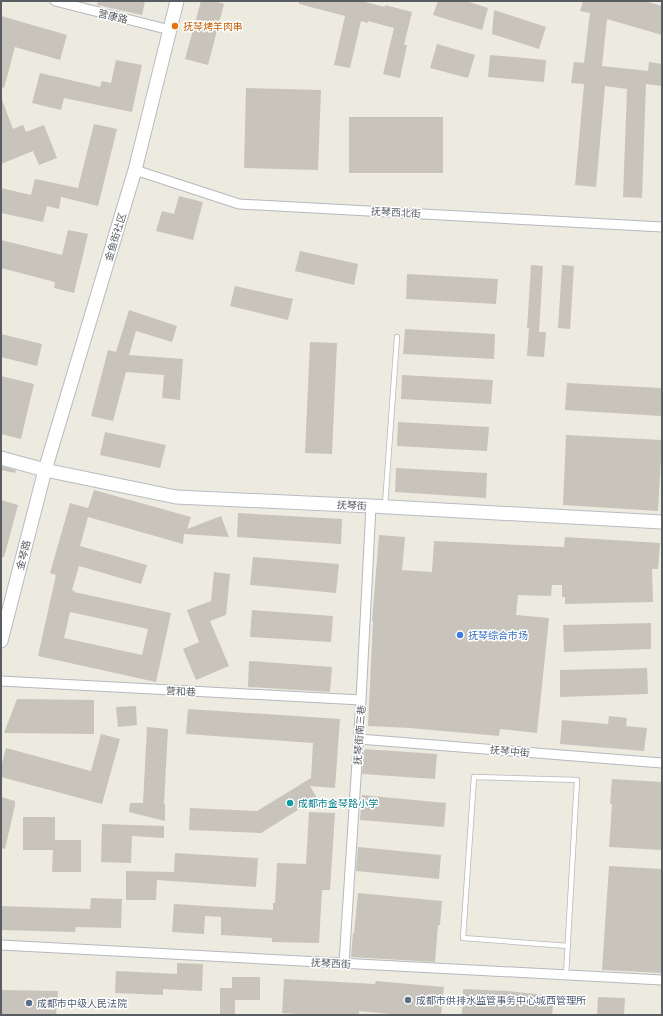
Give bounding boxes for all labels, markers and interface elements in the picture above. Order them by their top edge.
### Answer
street label: 营康路 [97,6,129,26]
place label: 抚琴烤羊肉串 [183,19,243,33]
marker: 抚琴烤羊肉串 [170,21,180,31]
street label: 抚琴西北街 [371,204,421,220]
street label: 金鱼街社区 [101,211,129,263]
street label: 抚琴街 [337,497,367,513]
street label: 金琴路 [13,539,33,571]
place label: 抚琴综合市场 [468,628,528,642]
marker: 抚琴综合市场 [455,630,465,640]
street label: 营和巷 [166,683,196,699]
street label: 抚琴街南三巷 [350,705,368,765]
street label: 抚琴中街 [489,742,531,760]
place label: 成都市金琴路小学 [298,796,378,810]
marker: 成都市金琴路小学 [285,798,295,808]
street label: 抚琴西街 [311,955,351,971]
place label: 成都市供排水监管事务中心城西管理所 [416,993,586,1007]
marker: 成都市供排水监管事务中心城西管理所 [403,995,413,1005]
place label: 成都市中级人民法院 [37,996,127,1010]
marker: 成都市中级人民法院 [24,998,34,1008]

